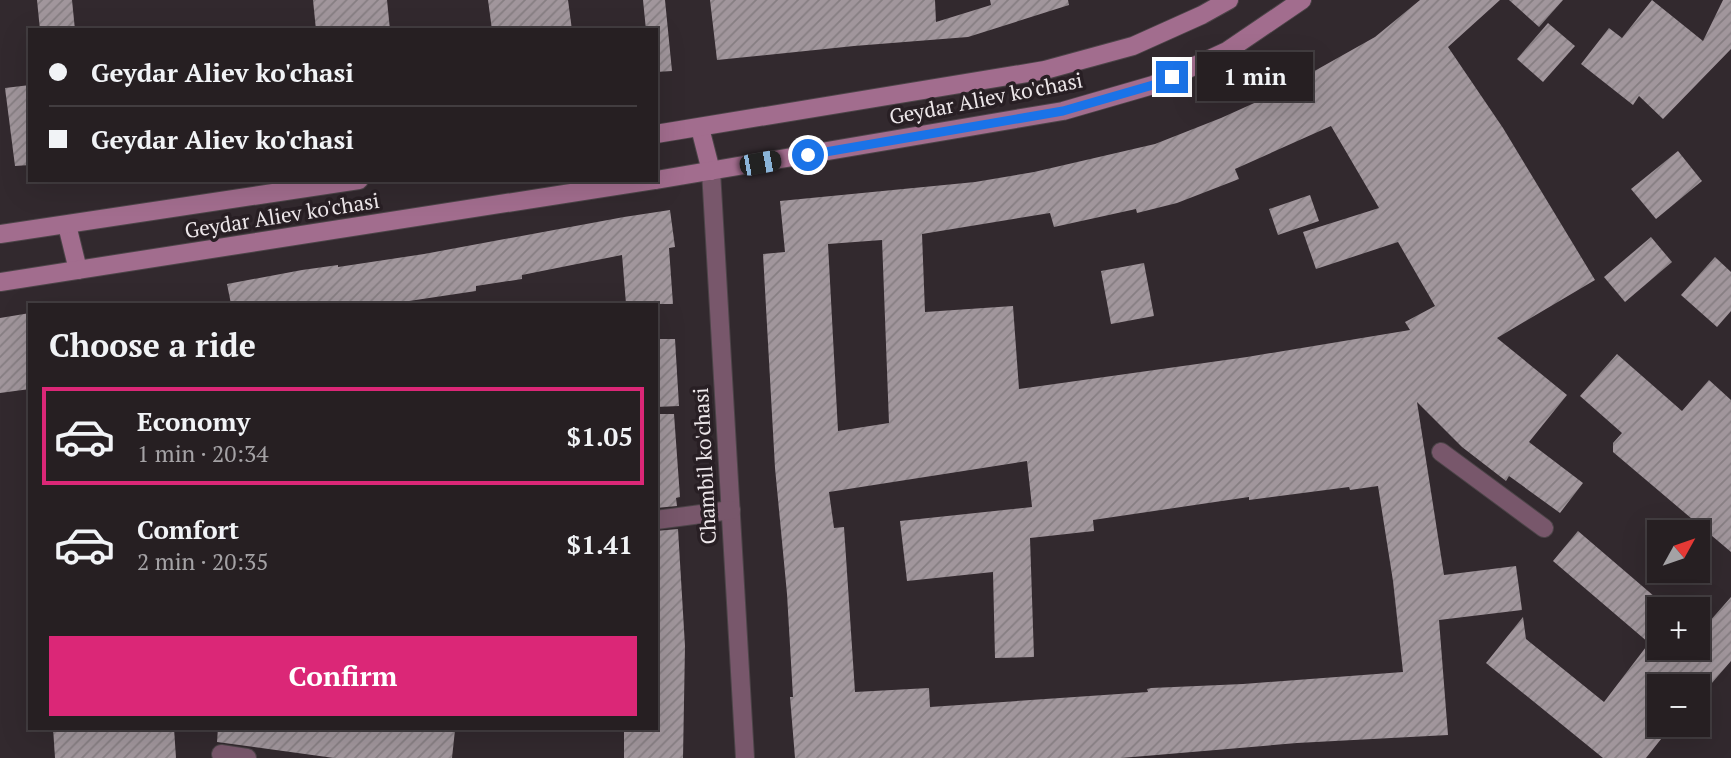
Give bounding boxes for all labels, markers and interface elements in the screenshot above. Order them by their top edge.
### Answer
callout: 1 min [1196,52,1312,102]
text: Geydar Aliev ko'chasi [91,55,354,89]
route end [1156,61,1188,93]
text: 1 min [1224,61,1286,92]
street label: Geydar Aliev ko'chasi [887,66,1085,131]
text: Geydar Aliev ko'chasi [91,122,354,156]
route start [792,139,824,171]
car [738,149,783,177]
street label: Geydar Aliev ko'chasi [183,186,381,244]
text: Choose a ride [49,324,256,366]
street label: Chambil ko'chasi [686,387,722,545]
text: Economy [137,404,250,438]
icon: car [53,405,116,468]
text: $1.05 [567,419,633,453]
text: 1 min · 20:34 [137,438,269,469]
text: Comfort [137,512,239,546]
icon: car [53,513,116,576]
north arrow [1647,520,1710,583]
map controls [1647,520,1710,737]
text: $1.41 [567,527,633,561]
text: 2 min · 20:35 [137,546,269,577]
button: + [1647,597,1710,660]
button: Confirm [49,636,637,716]
button: − [1647,674,1710,737]

